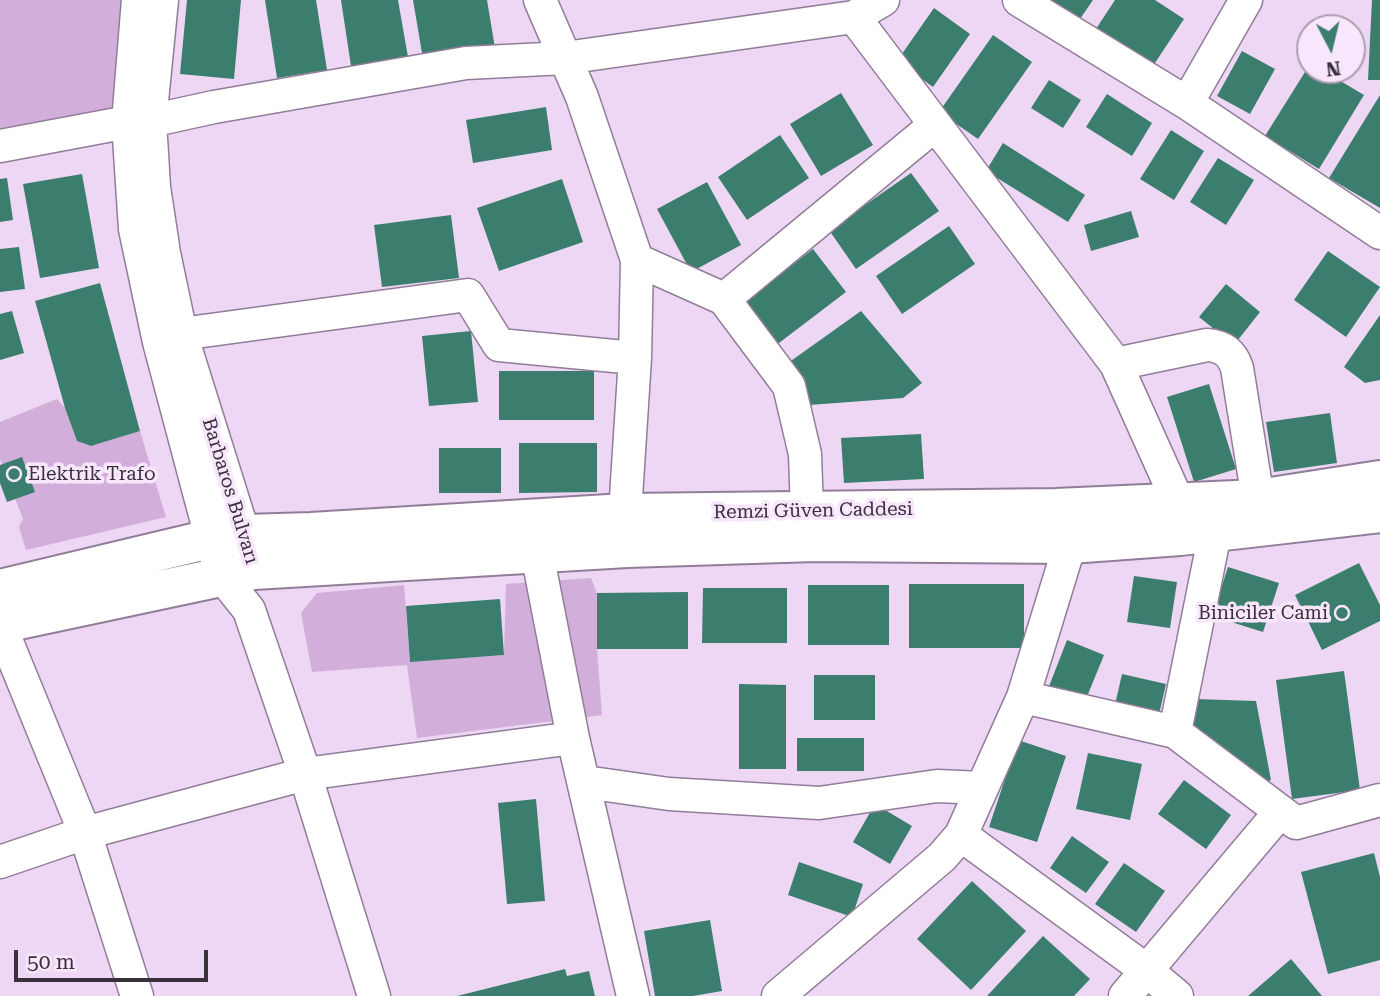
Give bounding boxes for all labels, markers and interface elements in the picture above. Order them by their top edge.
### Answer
north arrow [1296,14,1366,84]
text: N [1325,56,1342,81]
street label: Barbaros Bulvarı [197,415,263,567]
place label: Elektrik Trafo [28,463,156,485]
marker: Elektrik Trafo [6,466,22,482]
street label: Remzi Güven Caddesi [713,498,913,524]
place label: Biniciler Cami [1198,602,1328,624]
marker: Biniciler Cami [1334,605,1350,621]
scale bar [18,936,212,980]
text: 50 m [27,950,75,974]

